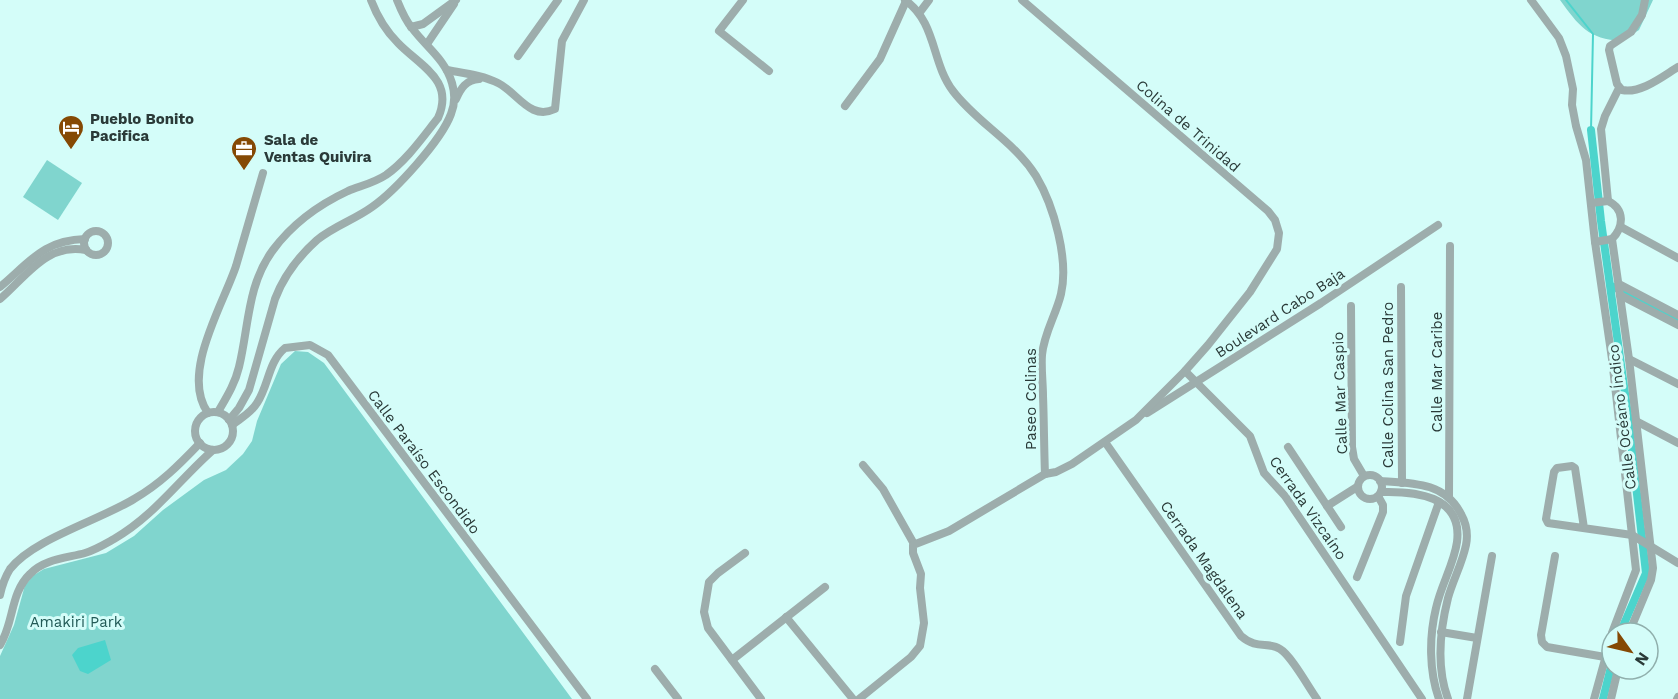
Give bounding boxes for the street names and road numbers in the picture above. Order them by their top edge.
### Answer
street label: Colina de Trinidad [1132,76,1244,176]
street label: Boulevard Cabo Baja [1212,264,1348,362]
street label: Calle Colina San Pedro [1379,302,1397,468]
street label: Calle Mar Caribe [1428,312,1446,432]
street label: Calle Mar Caspio [1329,331,1351,455]
street label: Calle Océano Índico [1604,343,1640,491]
street label: Paseo Colinas [1022,348,1040,450]
street label: Calle Paraíso Escondido [364,386,484,538]
street label: Cerrada Vizcaíno [1266,453,1350,563]
street label: Cerrada Magdalena [1156,497,1252,623]

